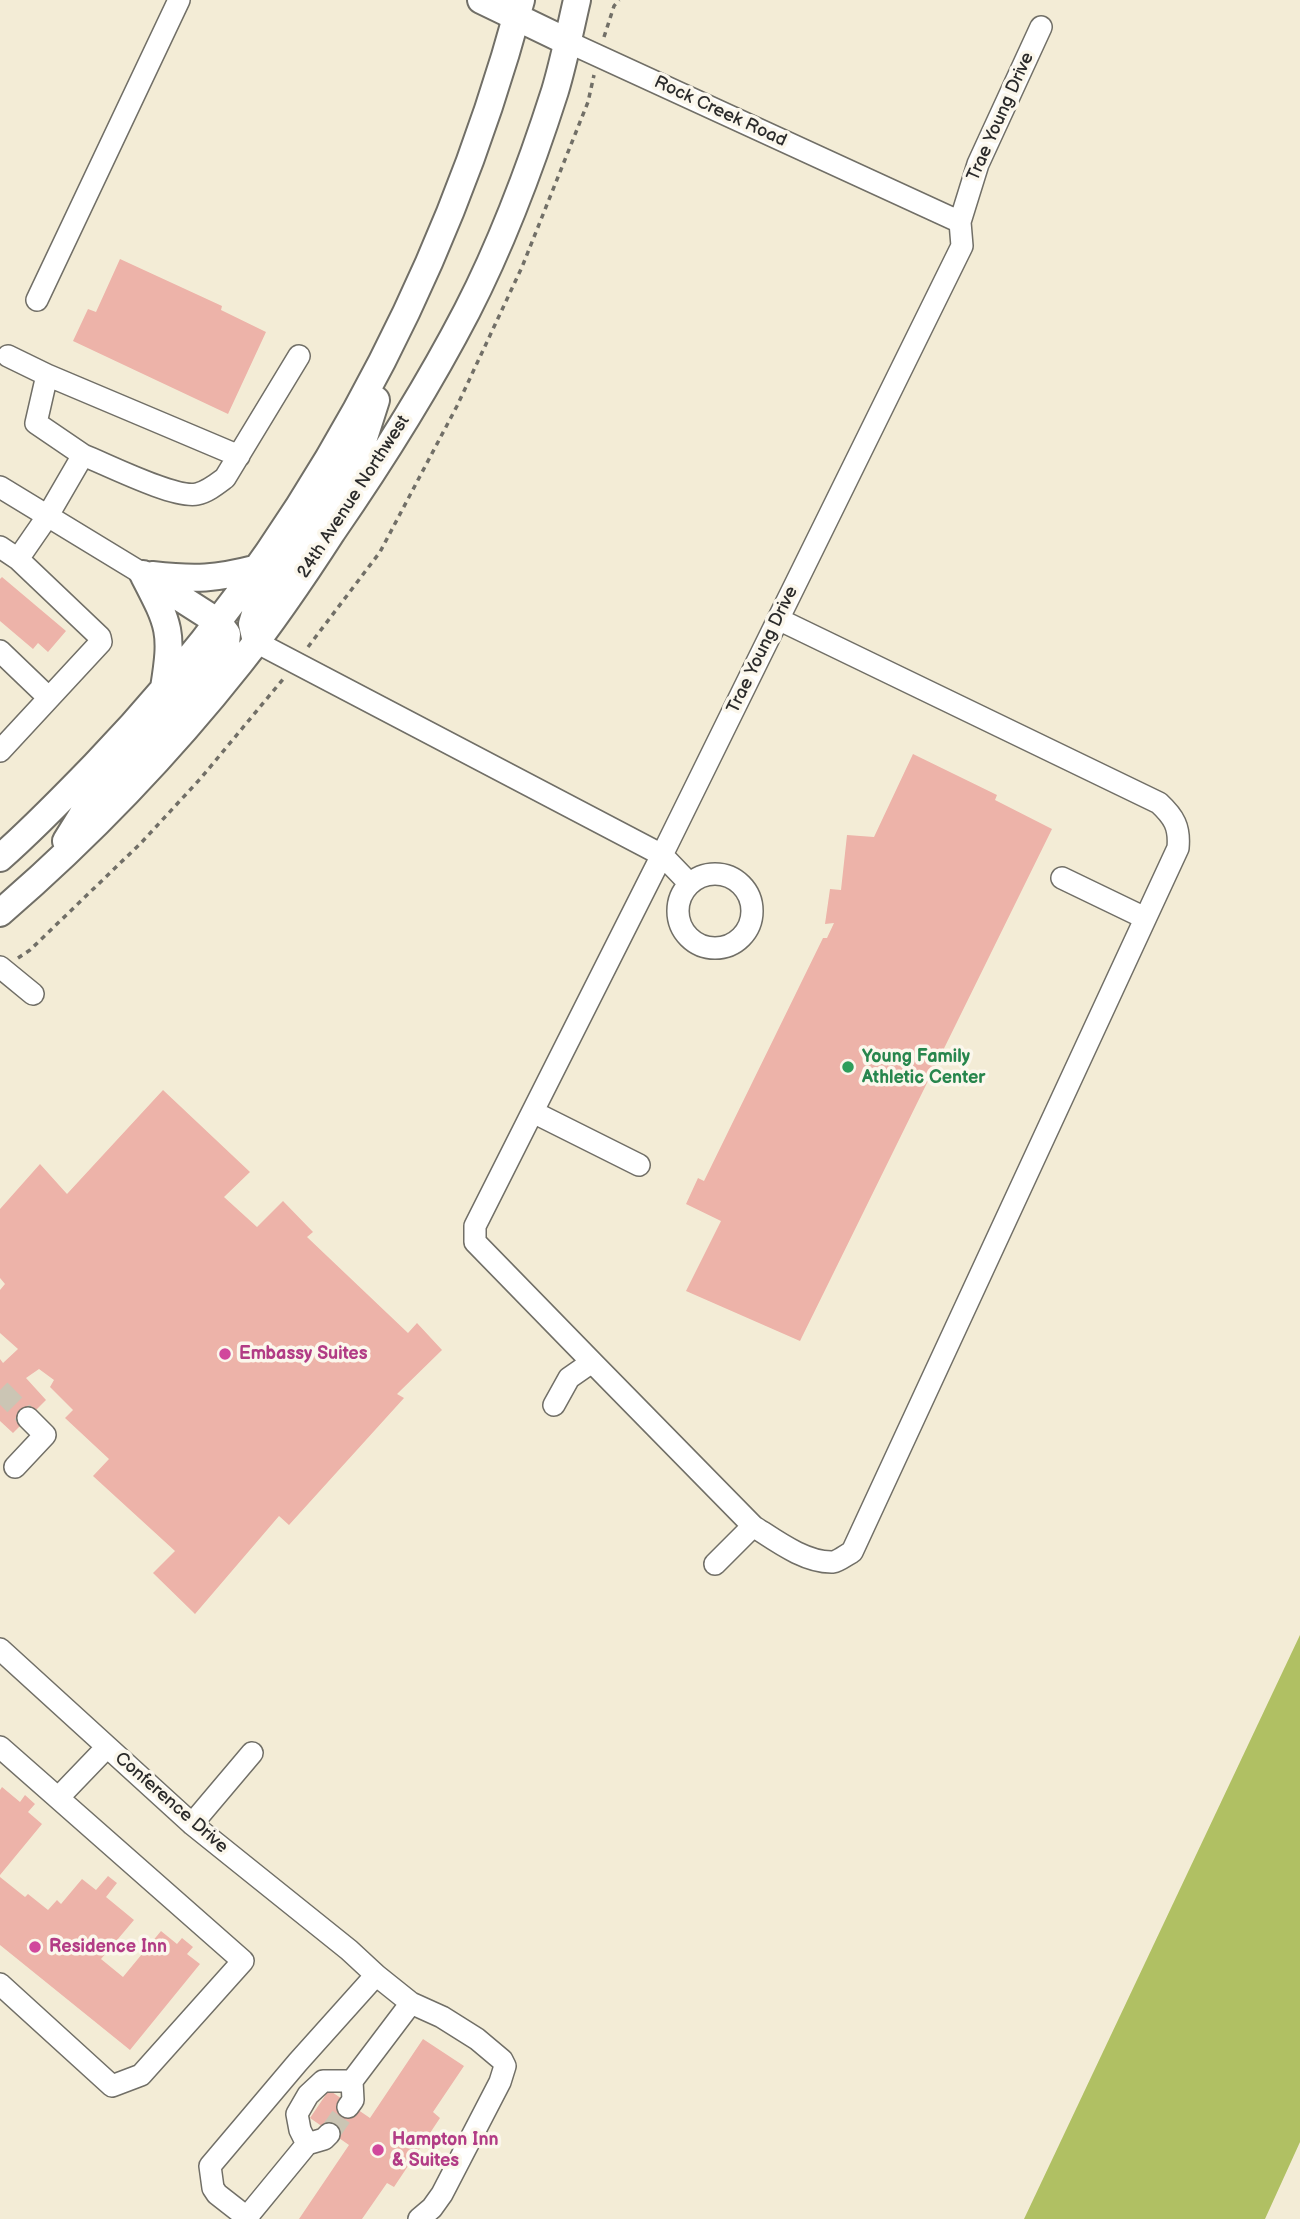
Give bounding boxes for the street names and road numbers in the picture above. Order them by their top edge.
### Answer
street label: Trae Young Drive [963,49,1039,185]
street label: Rock Creek Road [650,72,790,152]
street label: 24th Avenue Northwest [293,412,415,582]
street label: Trae Young Drive [723,583,803,717]
street label: Conference Drive [110,1748,232,1858]

